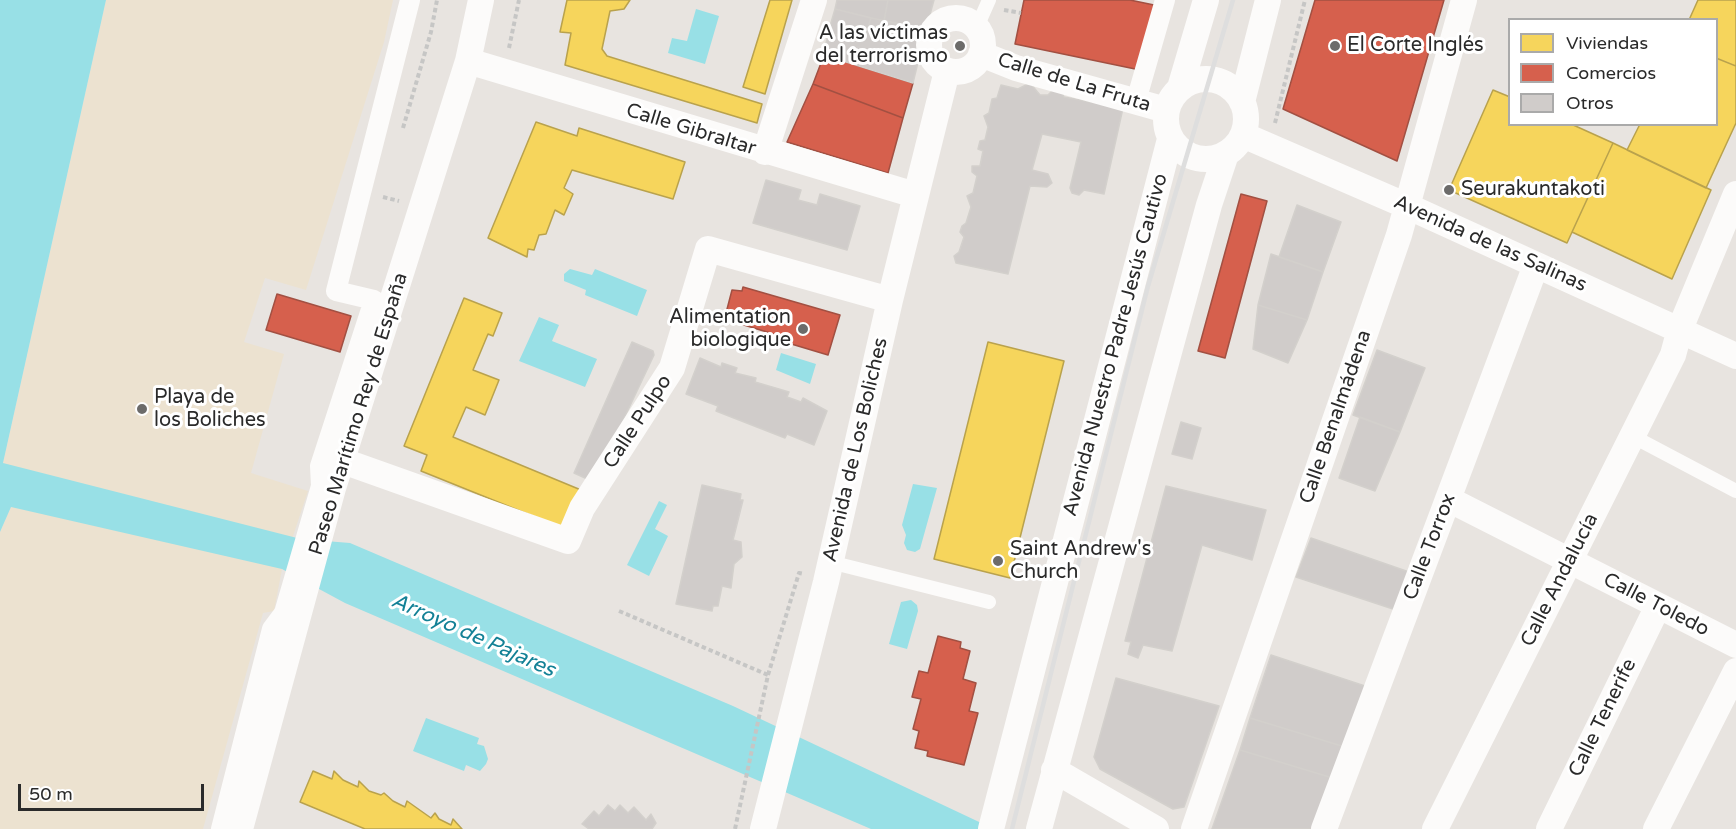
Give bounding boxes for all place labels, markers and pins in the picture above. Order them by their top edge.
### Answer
place label: A las víctimas del terrorismo [815,22,948,69]
place label: El Corte Inglés [1347,34,1484,58]
marker: A las víctimas del terrorismo [953,39,967,53]
marker: El Corte Inglés [1328,39,1342,53]
place label: Seurakuntakoti [1461,178,1605,202]
marker: Seurakuntakoti [1442,183,1456,197]
place label: Alimentation biologique [669,306,791,353]
marker: Alimentation biologique [796,322,810,336]
place label: Playa de los Boliches [154,386,266,433]
marker: Playa de los Boliches [135,402,149,416]
place label: Saint Andrew's Church [1010,538,1151,585]
marker: Saint Andrew's Church [991,554,1005,568]

